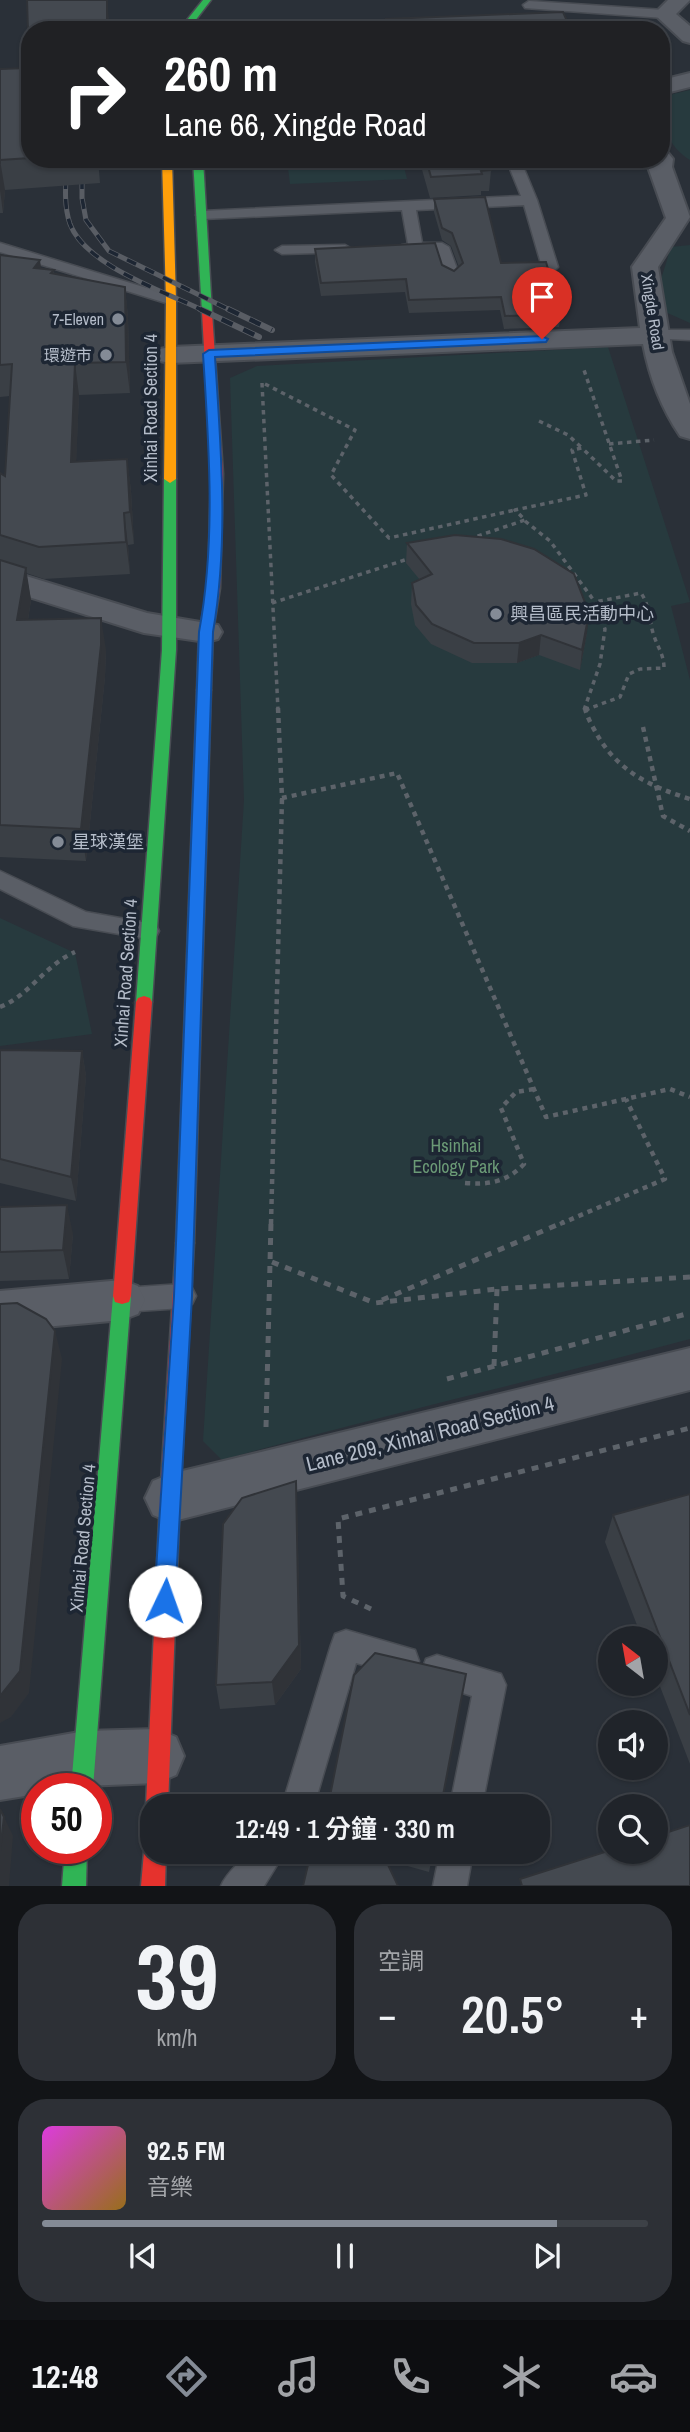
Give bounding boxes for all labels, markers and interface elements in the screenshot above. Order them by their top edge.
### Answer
text: 260 m [164,40,278,106]
icon: right [49,49,140,140]
text: Lane 66, Xingde Road [164,103,427,146]
pin [512,267,572,339]
street label: Xingde Road [636,272,670,352]
icon: arrive [523,278,561,316]
place label: 7-Eleven [52,308,104,330]
marker: 7-Eleven [110,311,126,327]
street label: Xinhai Road Section 4 [138,334,163,482]
place label: 環遊市 [44,344,92,366]
marker: 環遊市 [98,347,114,363]
place label: 興昌區民活動中心 [510,601,654,626]
marker: 興昌區民活動中心 [488,606,504,622]
place label: 星球漢堡 [72,829,144,854]
marker: 星球漢堡 [50,834,66,850]
street label: Xinhai Road Section 4 [108,898,143,1048]
park label: Hsinhai Ecology Park [413,1133,500,1179]
street label: Lane 209, Xinhai Road Section 4 [303,1389,557,1478]
street label: Xinhai Road Section 4 [64,1463,101,1613]
position arrow [128,1564,202,1638]
north arrow [598,1626,668,1696]
map controls [598,1626,668,1864]
button: sound [598,1710,668,1780]
speed limit sign: 50 [21,1773,112,1864]
button: search [598,1794,668,1864]
text: 12:49 · 1 分鐘 · 330 m [235,1811,455,1846]
text: 39 [136,1915,219,2037]
text: 空調 [378,1945,424,1976]
text: 20.5° [461,1979,565,2049]
text: − [378,1989,396,2040]
text: + [630,1989,648,2040]
text: km/h [157,2022,197,2053]
text: 92.5 FM [147,2133,225,2168]
text: 音樂 [147,2171,193,2202]
icon: previous [124,2237,162,2275]
icon: pause [326,2237,364,2275]
icon: next [528,2237,566,2275]
icon: directions [162,2352,211,2401]
icon: music [274,2352,323,2401]
icon: phone [386,2352,435,2401]
icon: climate [497,2352,546,2401]
icon: car [609,2352,658,2401]
text: 12:48 [31,2355,99,2398]

